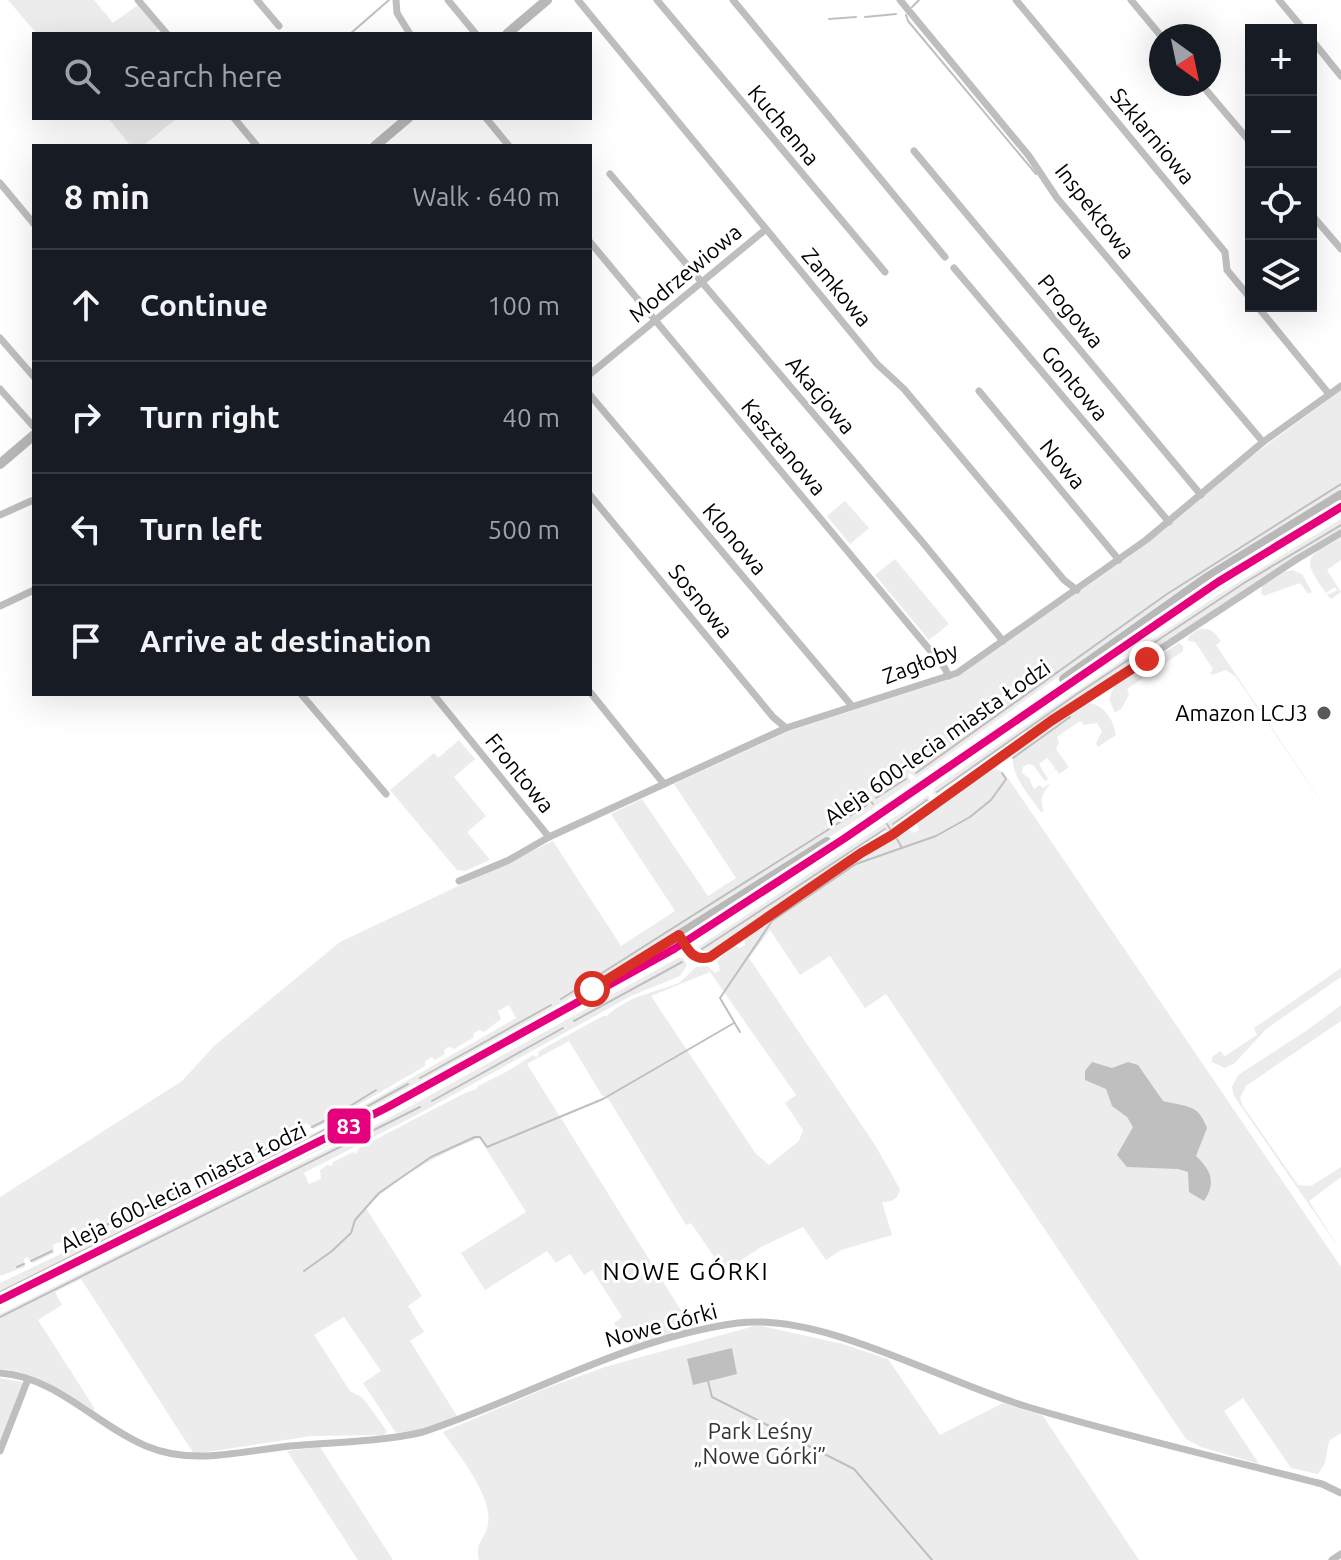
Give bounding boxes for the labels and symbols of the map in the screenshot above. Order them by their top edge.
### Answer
north arrow [1149,24,1221,96]
street label: Kuchenna [744,79,825,170]
street label: Szklarniowa [1106,83,1201,189]
street label: Inspektowa [1051,158,1140,263]
street label: Modrzewiowa [623,218,746,327]
street label: Zamkowa [797,242,877,331]
street label: Progowa [1033,269,1109,352]
street label: Gontowa [1037,340,1114,425]
street label: Akacjowa [782,351,861,439]
street label: Kasztanowa [737,393,832,500]
street label: Nowa [1036,434,1091,494]
street label: Klonowa [698,498,773,580]
street label: Sosnowa [664,559,739,643]
street label: Zagłoby [879,637,961,688]
route end [1129,641,1165,677]
street label: Aleja 600-lecia miasta Łodzi [819,654,1055,829]
place label: Amazon LCJ3 [1175,700,1308,725]
marker: Amazon LCJ3 [1315,704,1333,722]
street label: Frontowa [481,728,560,817]
route start [574,971,610,1007]
line badge: 83 [326,1107,372,1145]
text: 83 [337,1113,361,1138]
street label: Aleja 600-lecia miasta Łodzi [56,1116,310,1257]
district label: NOWE GÓRKI [602,1257,770,1285]
street label: Nowe Górki [602,1298,720,1351]
park label: Park Leśny „Nowe Górki” [694,1418,826,1468]

